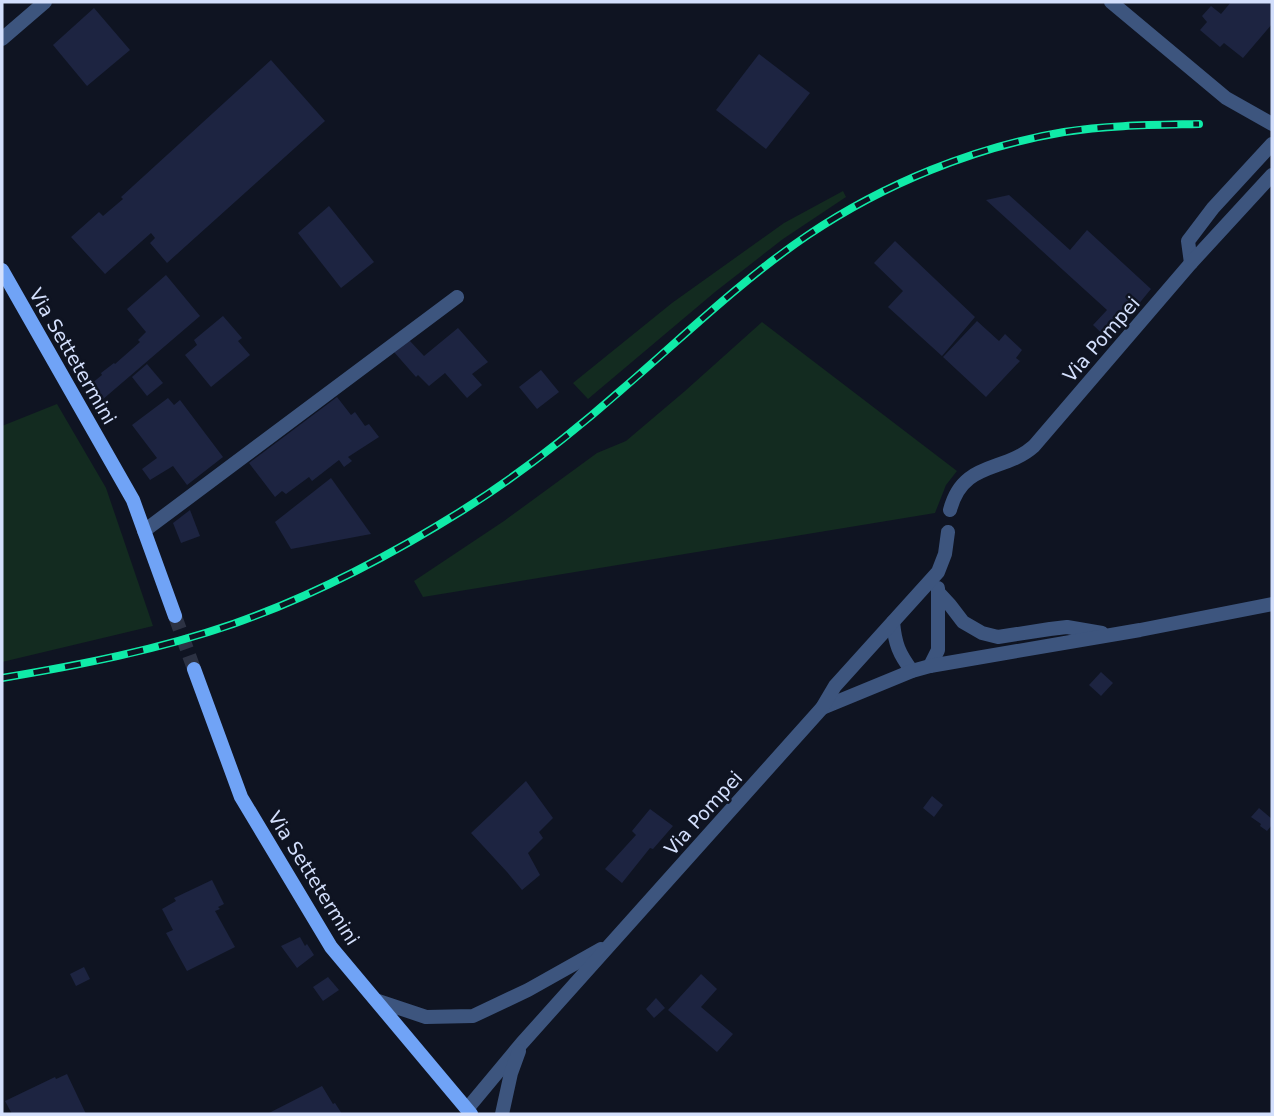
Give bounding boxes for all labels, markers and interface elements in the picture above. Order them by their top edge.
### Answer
street label: Via Settetermini [25,284,121,428]
street label: Via Pompei [1058,292,1144,386]
street label: Via Pompei [660,766,746,860]
street label: Via Settetermini [264,807,364,949]

